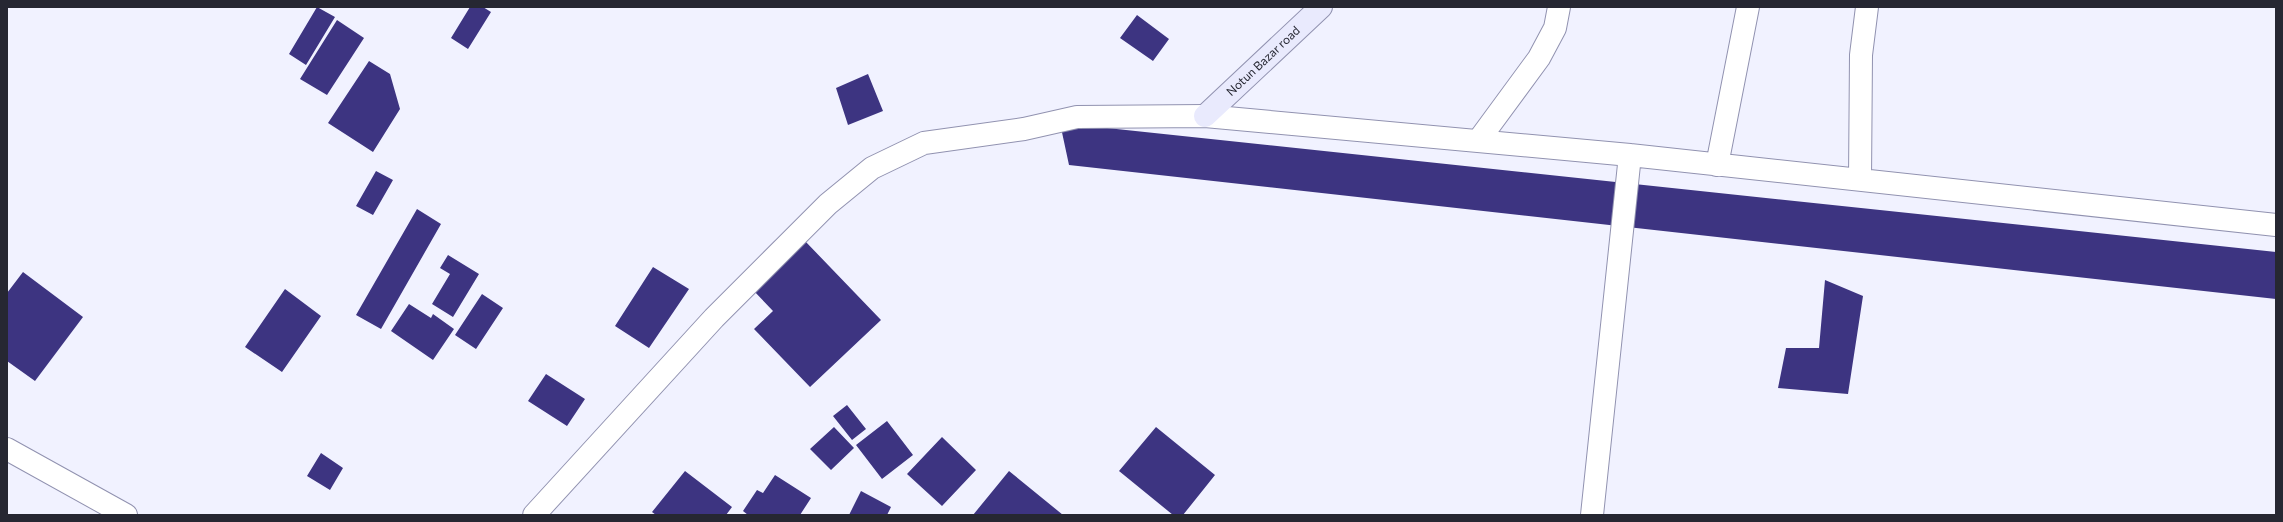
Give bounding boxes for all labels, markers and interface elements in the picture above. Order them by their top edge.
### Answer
street label: Notun Bazar road [1223,23,1302,98]

